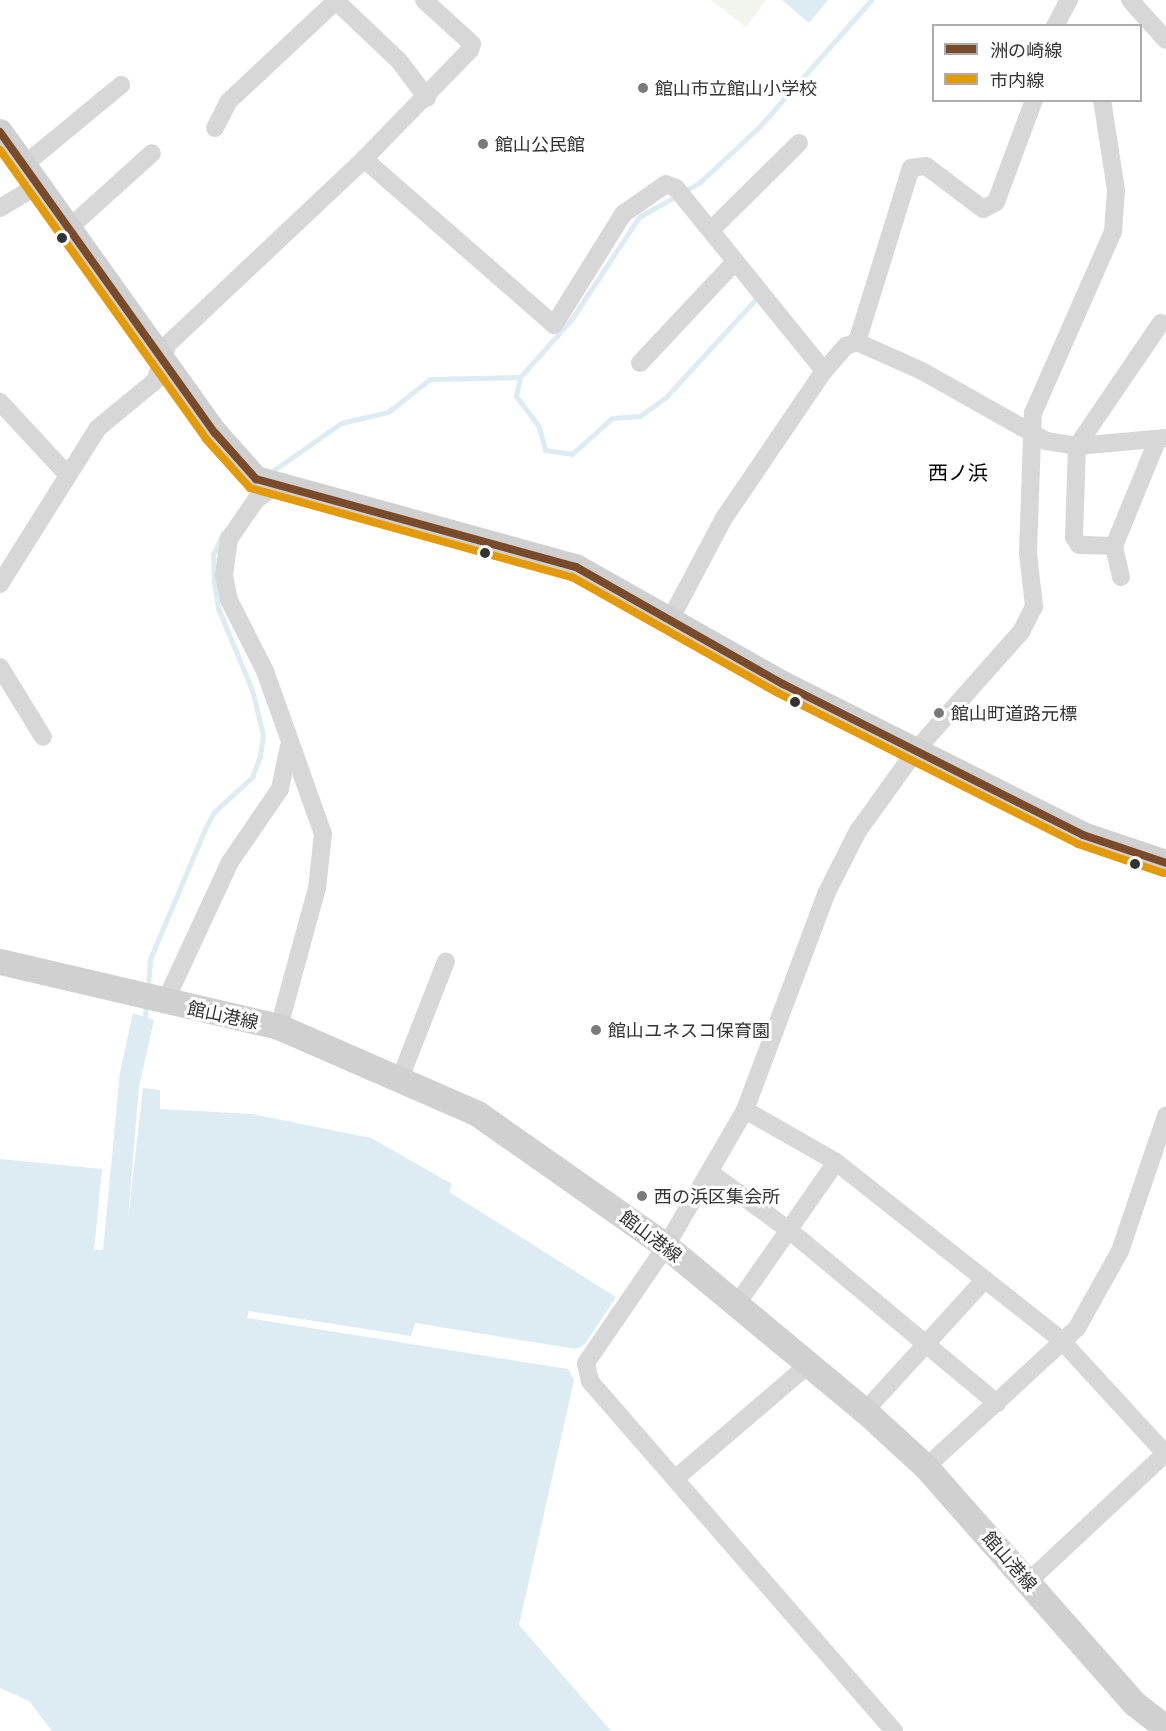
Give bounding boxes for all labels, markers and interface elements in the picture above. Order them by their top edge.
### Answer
legend [932,24,1142,102]
text: 洲の崎線 [990,40,1062,60]
text: 市内線 [990,70,1044,90]
place label: 館山市立館山小学校 [655,77,817,99]
marker: 館山市立館山小学校 [636,81,650,95]
place label: 館山公民館 [495,133,585,155]
marker: 館山公民館 [476,137,490,151]
unlabelled marker [56,232,68,244]
district label: 西ノ浜 [928,460,988,484]
unlabelled marker [479,547,491,559]
unlabelled marker [789,696,801,708]
place label: 館山町道路元標 [951,702,1077,724]
marker: 館山町道路元標 [932,706,946,720]
unlabelled marker [1129,858,1141,870]
street label: 館山港線 [186,997,260,1033]
place label: 館山ユネスコ保育園 [608,1019,770,1041]
marker: 館山ユネスコ保育園 [589,1023,603,1037]
place label: 西の浜区集会所 [654,1185,780,1207]
marker: 西の浜区集会所 [635,1189,649,1203]
street label: 館山港線 [616,1206,686,1266]
street label: 館山港線 [978,1527,1042,1595]

